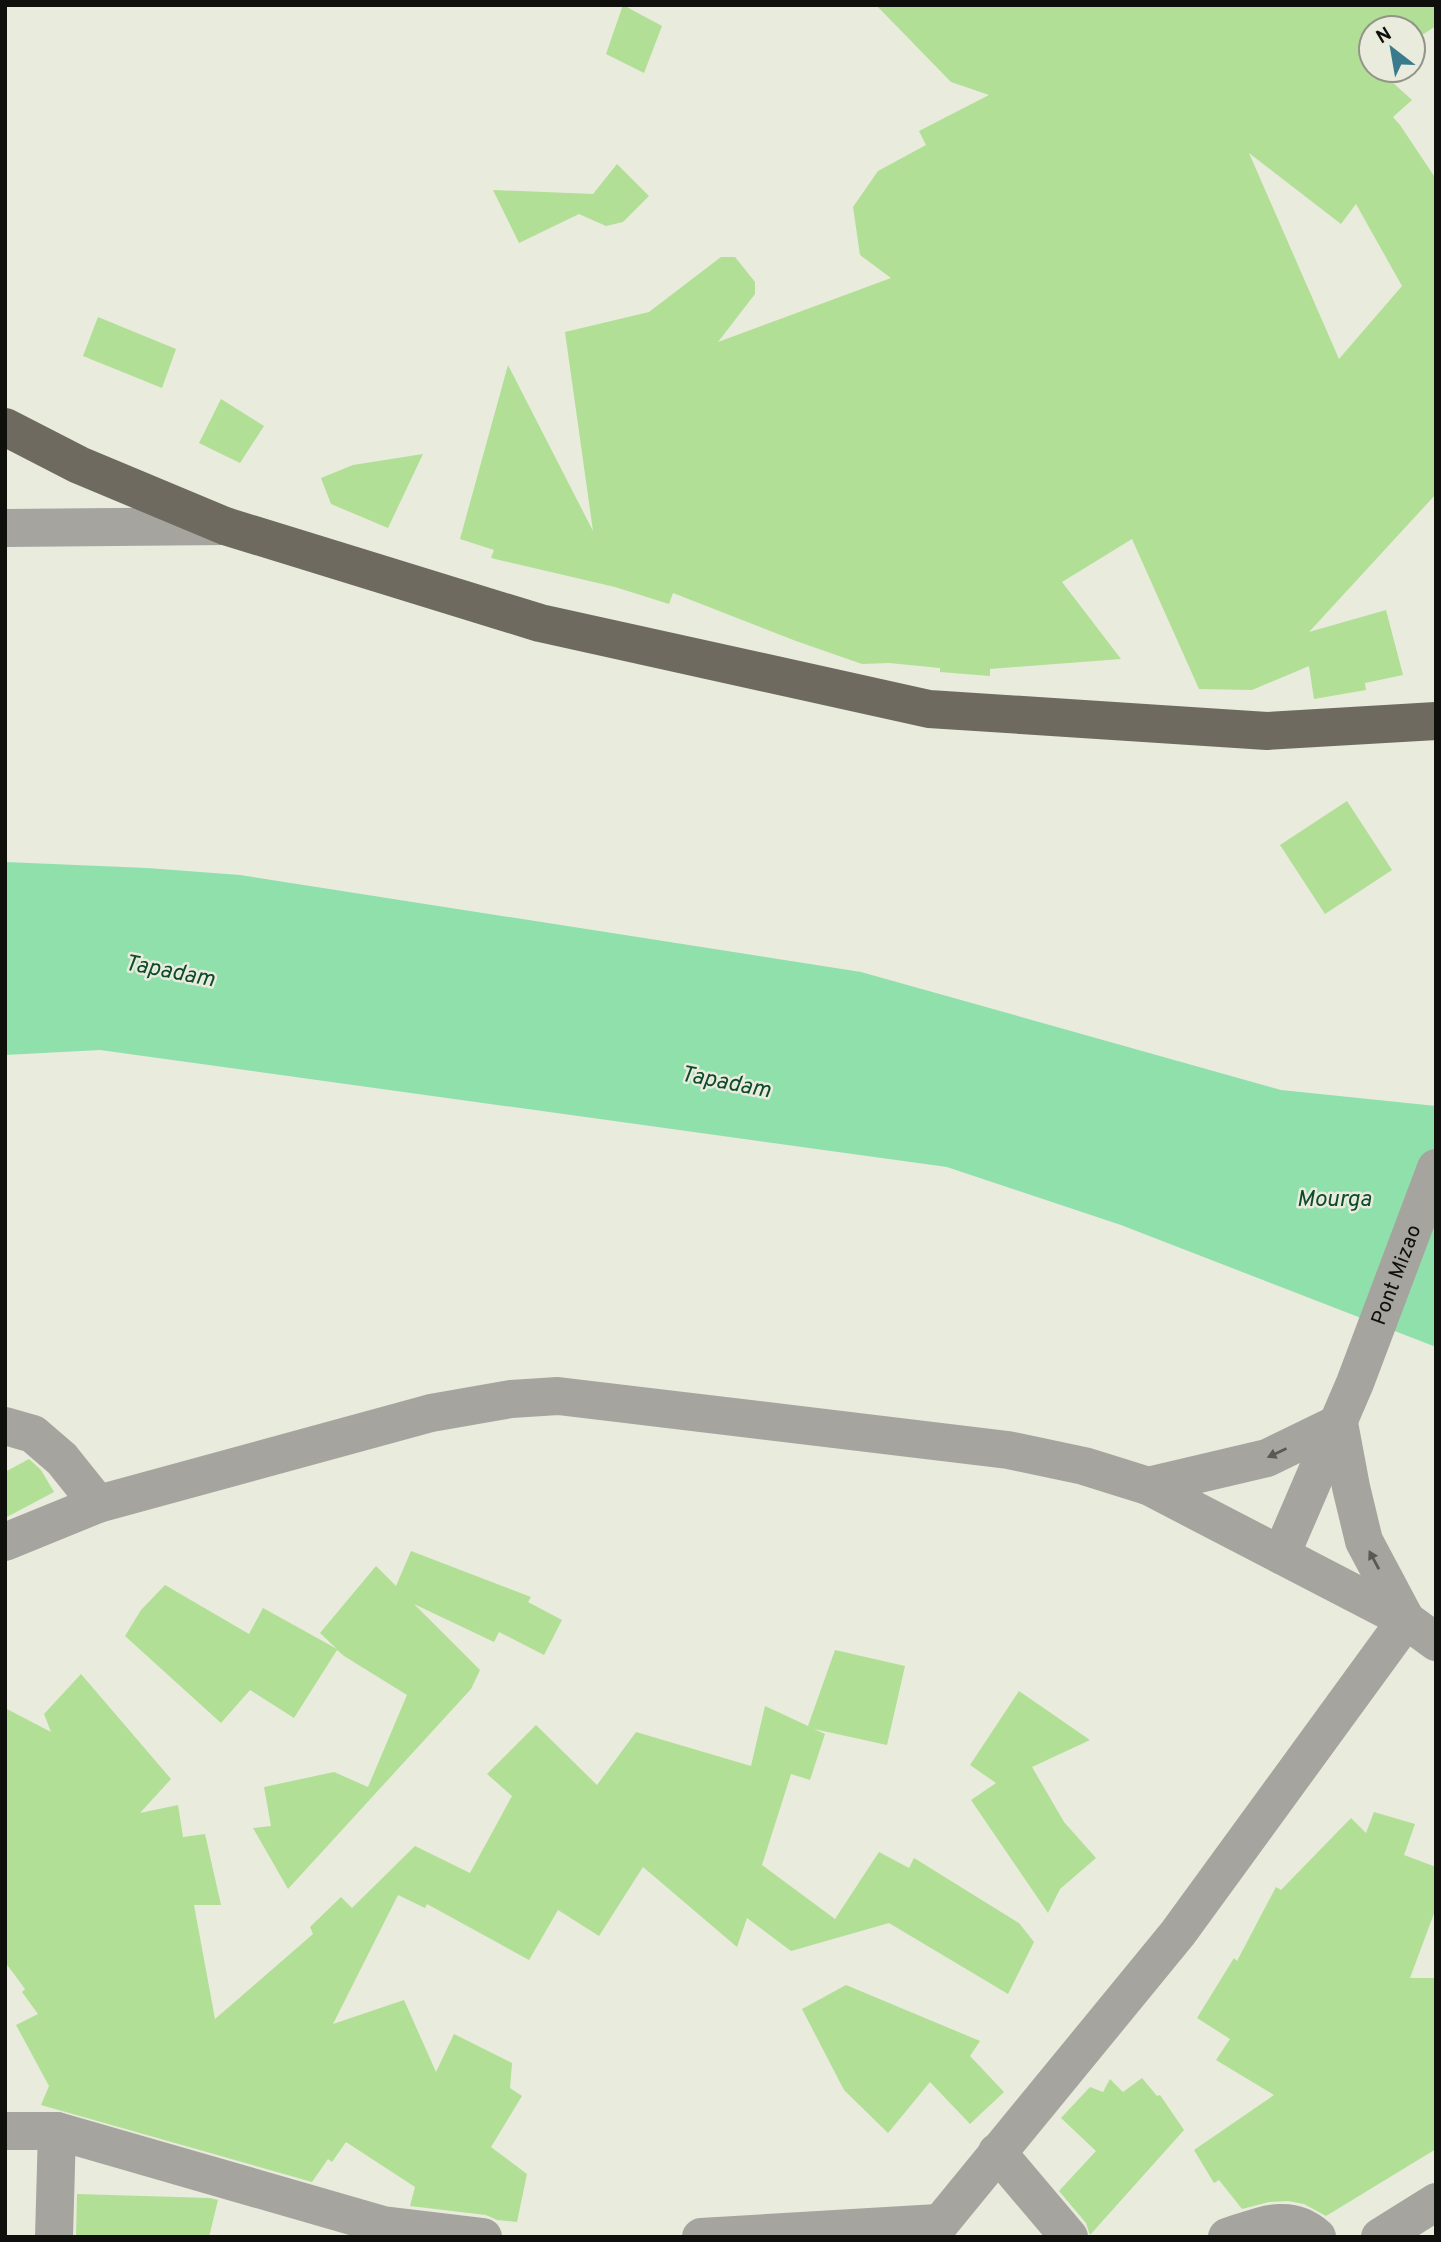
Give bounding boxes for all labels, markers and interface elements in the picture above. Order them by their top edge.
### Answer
north arrow [1357,14,1427,84]
text: N [1372,22,1396,50]
water label: Tapadam [122,950,217,995]
water label: Tapadam [678,1061,773,1106]
water label: Mourga [1296,1186,1372,1215]
street label: Pont Mizao [1366,1221,1428,1329]
one-way arrow [1267,1447,1287,1458]
one-way arrow [1368,1550,1380,1570]

